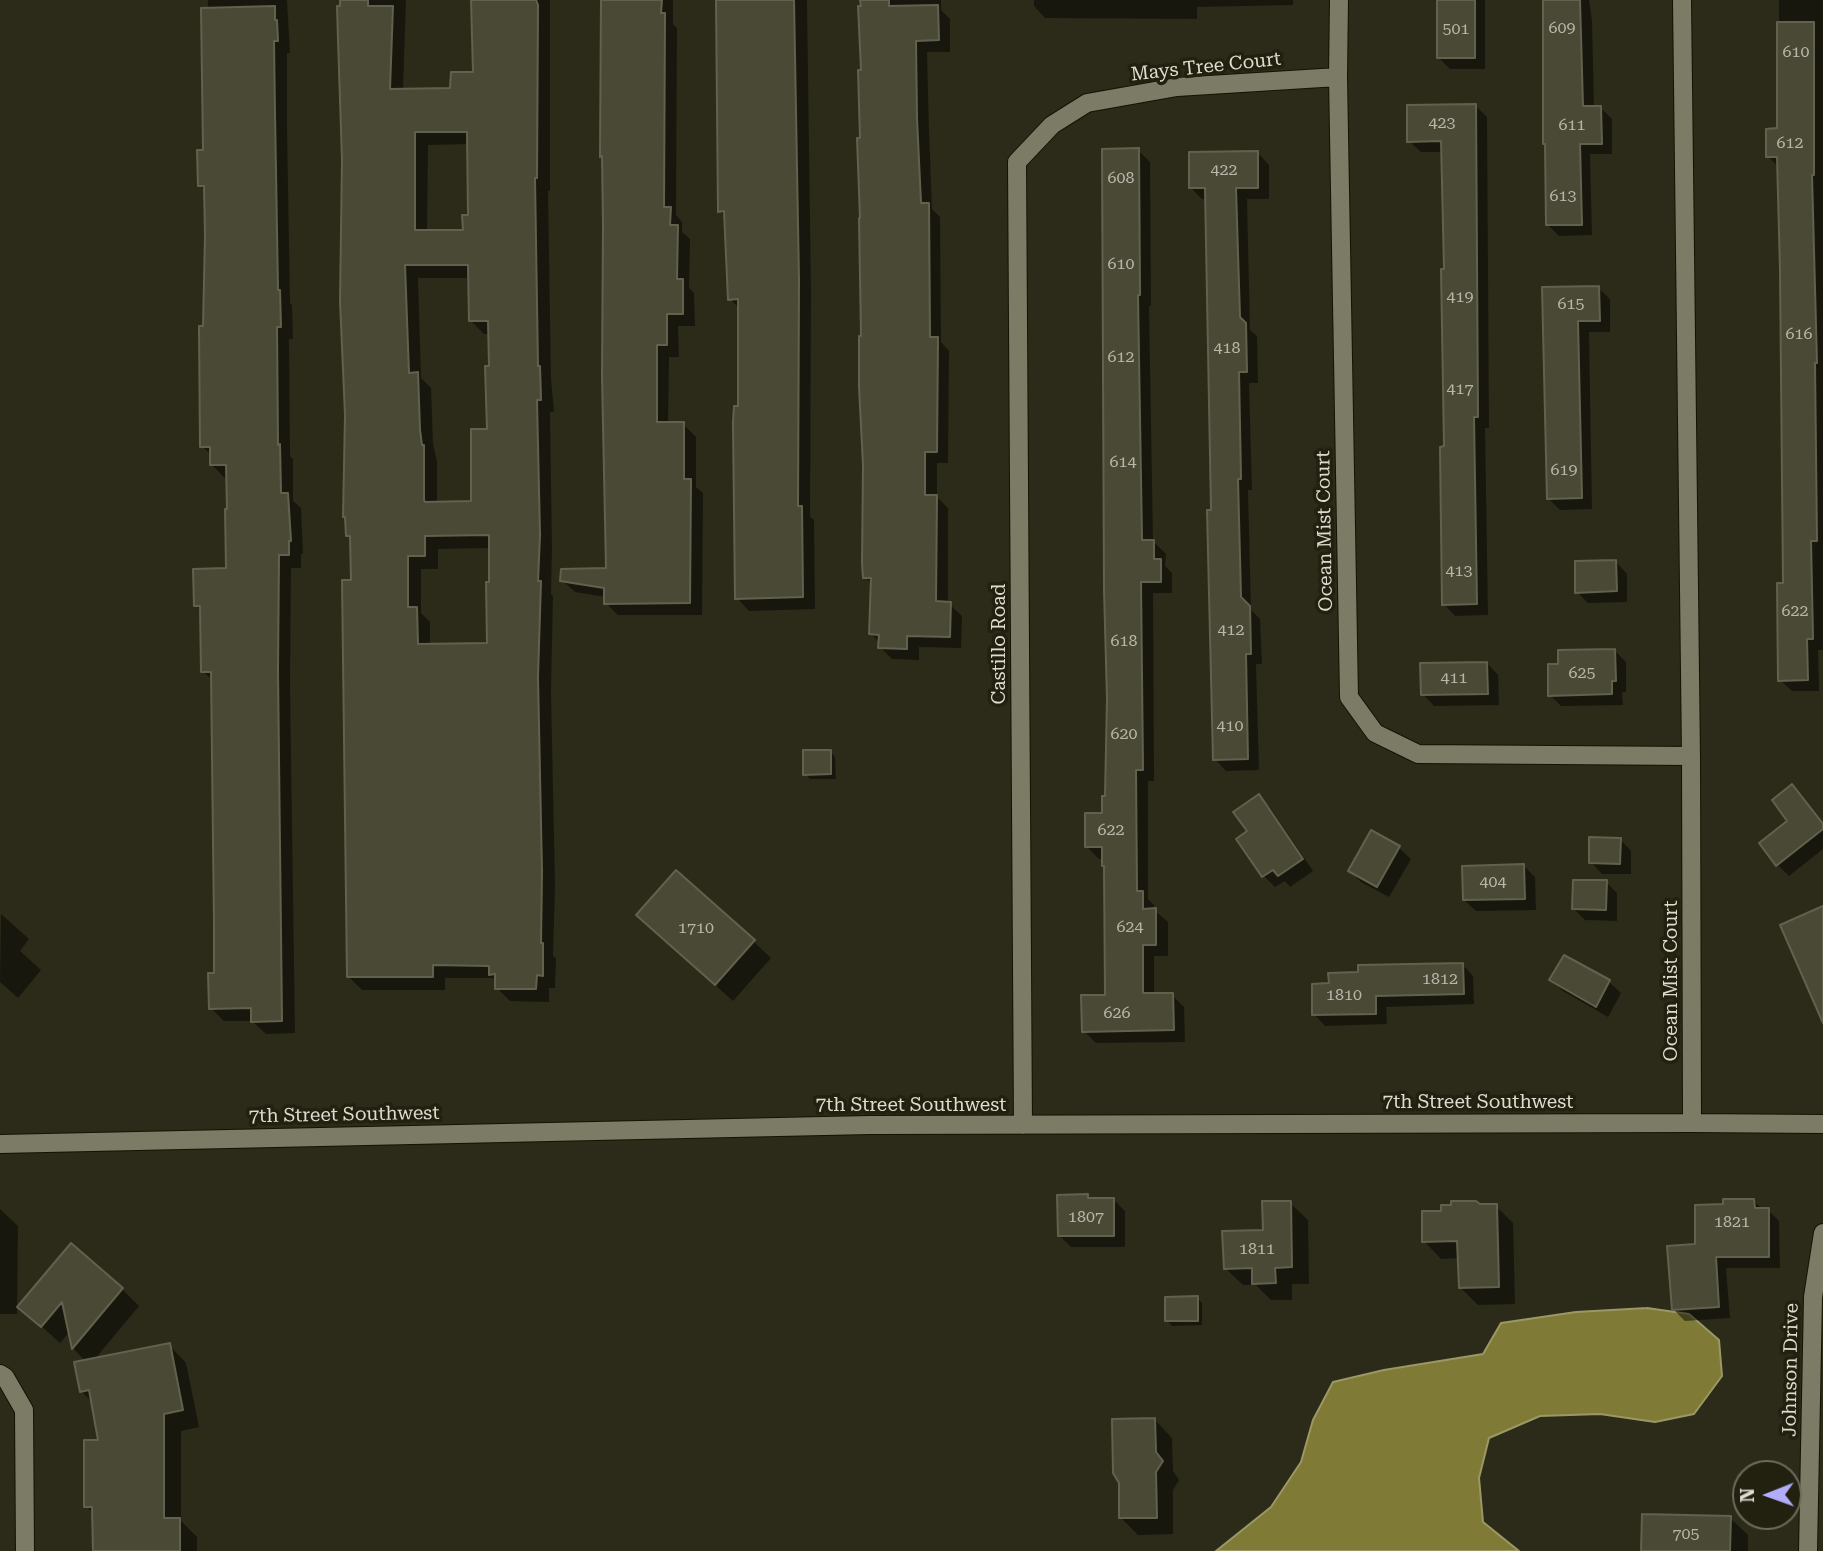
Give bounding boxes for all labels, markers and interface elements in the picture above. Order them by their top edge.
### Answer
house number: 609 [1549,18,1575,38]
house number: 501 [1443,19,1469,39]
house number: 610 [1783,42,1809,62]
street label: Mays Tree Court [1130,48,1282,86]
house number: 423 [1429,113,1455,133]
house number: 611 [1559,115,1585,135]
house number: 612 [1777,133,1803,153]
house number: 422 [1211,160,1237,180]
house number: 608 [1108,168,1134,188]
house number: 613 [1550,186,1576,206]
house number: 610 [1108,254,1134,274]
house number: 419 [1447,287,1473,307]
house number: 615 [1558,294,1584,314]
house number: 616 [1786,324,1812,344]
house number: 418 [1214,338,1240,358]
house number: 612 [1108,347,1134,367]
house number: 417 [1447,379,1473,399]
street label: Ocean Mist Court [1312,450,1338,612]
house number: 614 [1110,452,1136,472]
house number: 619 [1551,460,1577,480]
house number: 413 [1446,561,1472,581]
street label: Castillo Road [988,584,1010,704]
house number: 622 [1782,601,1808,621]
house number: 412 [1218,620,1244,640]
house number: 618 [1111,631,1137,651]
house number: 625 [1569,663,1595,683]
house number: 411 [1441,668,1467,688]
house number: 410 [1217,716,1243,736]
house number: 620 [1111,724,1137,744]
house number: 622 [1098,820,1124,840]
house number: 404 [1480,872,1506,892]
street label: Ocean Mist Court [1660,900,1682,1062]
house number: 624 [1117,917,1143,937]
house number: 1710 [678,918,714,938]
house number: 1812 [1422,969,1458,989]
house number: 1810 [1326,985,1362,1005]
house number: 626 [1104,1003,1130,1023]
street label: 7th Street Southwest [1383,1091,1573,1113]
street label: 7th Street Southwest [816,1094,1006,1116]
street label: 7th Street Southwest [248,1102,440,1128]
house number: 1807 [1068,1207,1104,1227]
house number: 1821 [1714,1212,1750,1232]
house number: 1811 [1239,1239,1275,1259]
street label: Johnson Drive [1778,1303,1804,1437]
north arrow [1732,1460,1802,1530]
text: N [1736,1488,1759,1503]
house number: 705 [1673,1524,1699,1544]

